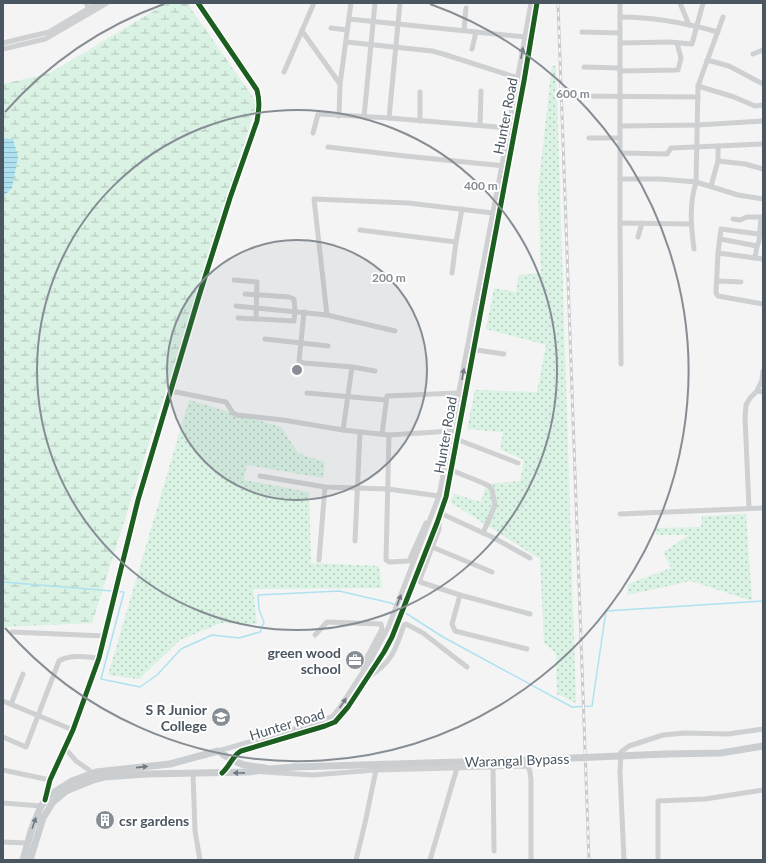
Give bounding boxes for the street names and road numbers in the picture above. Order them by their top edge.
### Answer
street label: Hunter Road [489,76,521,156]
street label: Hunter Road [430,395,460,475]
street label: Hunter Road [247,704,327,744]
street label: Warangal Bypass [464,750,570,770]

